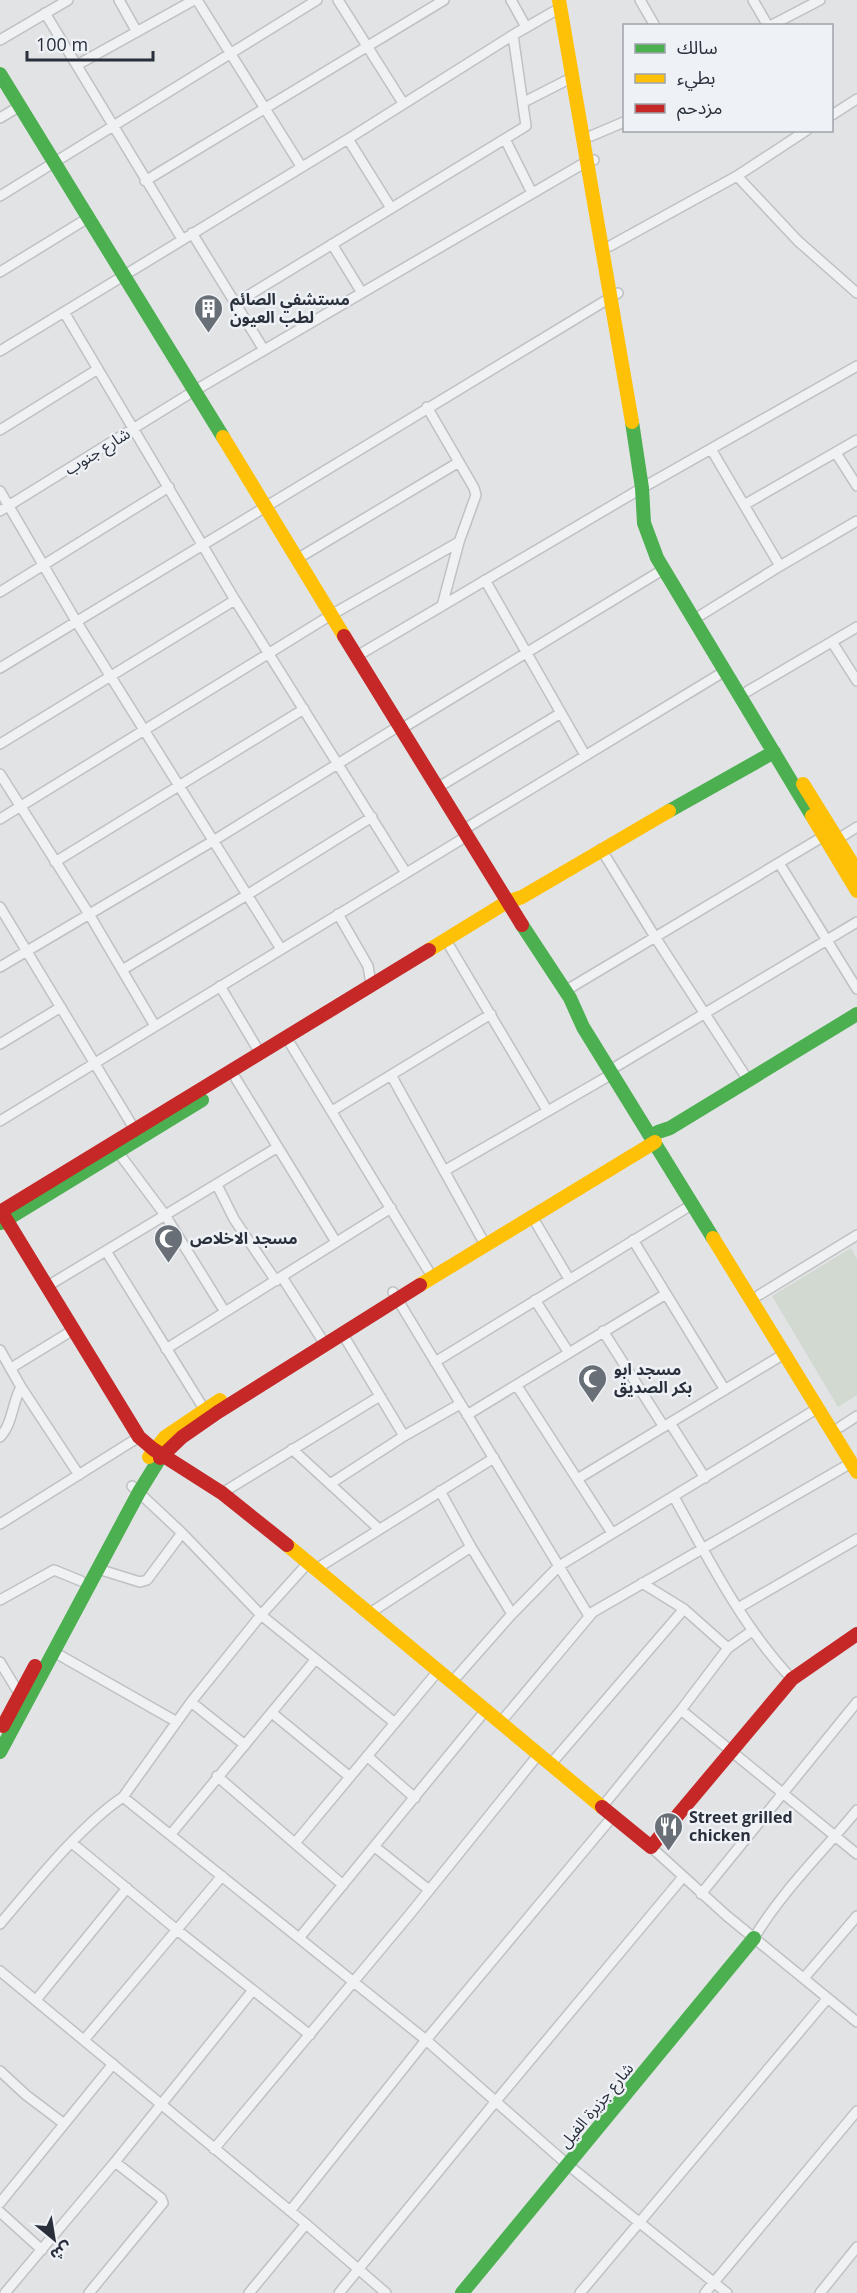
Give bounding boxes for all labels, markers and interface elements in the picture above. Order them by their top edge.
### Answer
scale bar [27,24,153,62]
legend [623,24,833,132]
text: 100 m [36,32,88,56]
text: سالك [677,35,718,59]
text: بطيء [677,65,715,91]
text: مزدحم [677,95,722,121]
place label: مستشفي الصائم لطب العيون [230,288,350,328]
building icon: مستشفي الصائم لطب العيون [193,292,225,334]
street label: شارع جنوب [60,422,135,482]
mosque icon: مسجد الاخلاص [153,1222,185,1264]
place label: مسجد الاخلاص [190,1227,298,1249]
place label: مسجد ابو بكر الصديق [614,1358,692,1398]
mosque icon: مسجد ابو بكر الصديق [577,1362,609,1404]
place label: Street grilled chicken [689,1806,793,1846]
restaurant icon: Street grilled chicken [652,1810,684,1852]
street label: شارع جزيرة الفيل [554,2058,640,2154]
north arrow [24,2209,84,2269]
text: ش [46,2237,76,2267]

